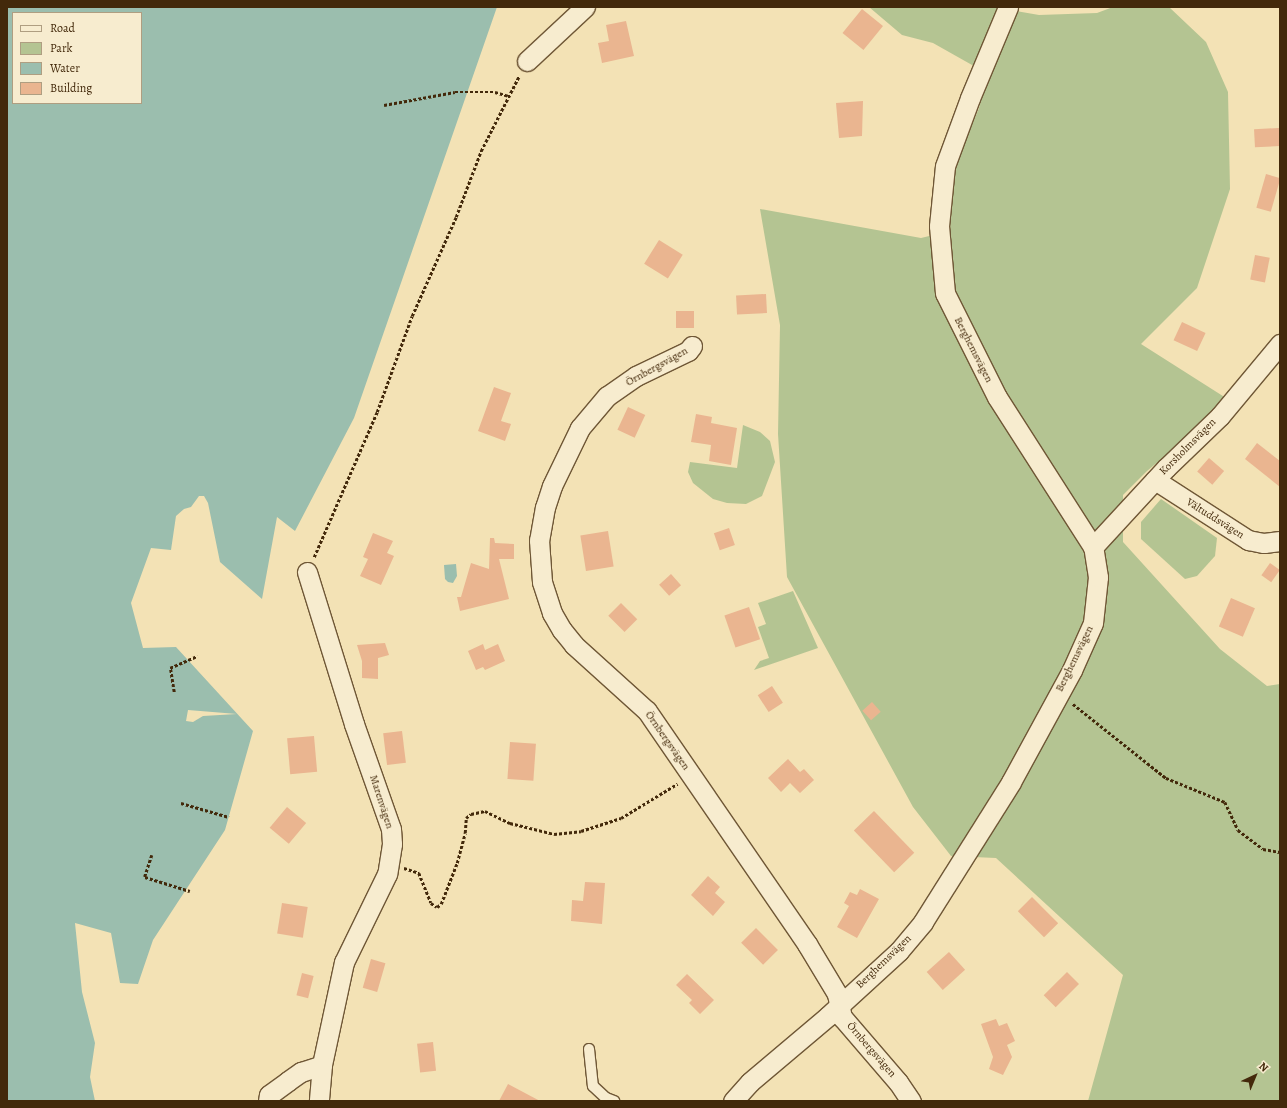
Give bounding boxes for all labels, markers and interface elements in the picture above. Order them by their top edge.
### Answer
legend [12,12,142,104]
text: Road [50,20,75,36]
text: Park [50,40,73,56]
text: Water [50,60,80,76]
text: Building [50,80,92,96]
street label: Berghemsvägen [951,315,995,385]
street label: Örnbergsvägen [624,345,690,389]
street label: Korsholmsvägen [1157,416,1219,478]
street label: Vältuddsvägen [1184,496,1246,542]
street label: Berghemsvägen [1053,624,1097,694]
street label: Örnbergsvägen [642,709,692,773]
street label: Marenvägen [366,774,396,830]
street label: Berghemsvägen [854,932,914,992]
street label: Örnbergsvägen [843,1020,899,1080]
north arrow [1235,1056,1275,1096]
text: N [1256,1059,1272,1075]

